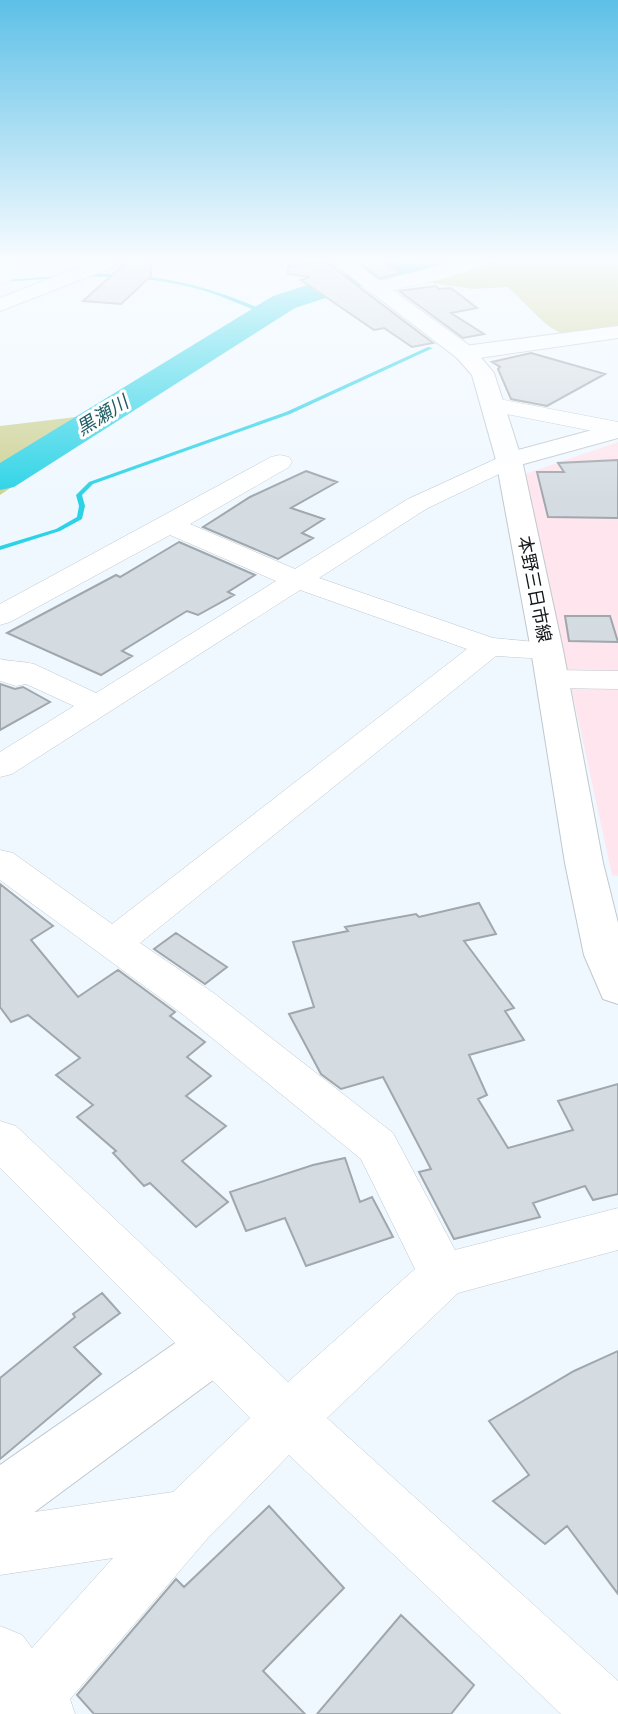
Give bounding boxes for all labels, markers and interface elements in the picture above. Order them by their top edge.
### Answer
water label: 黒瀬川 [72,390,134,439]
street label: 本野三日市線 [514,534,556,644]

